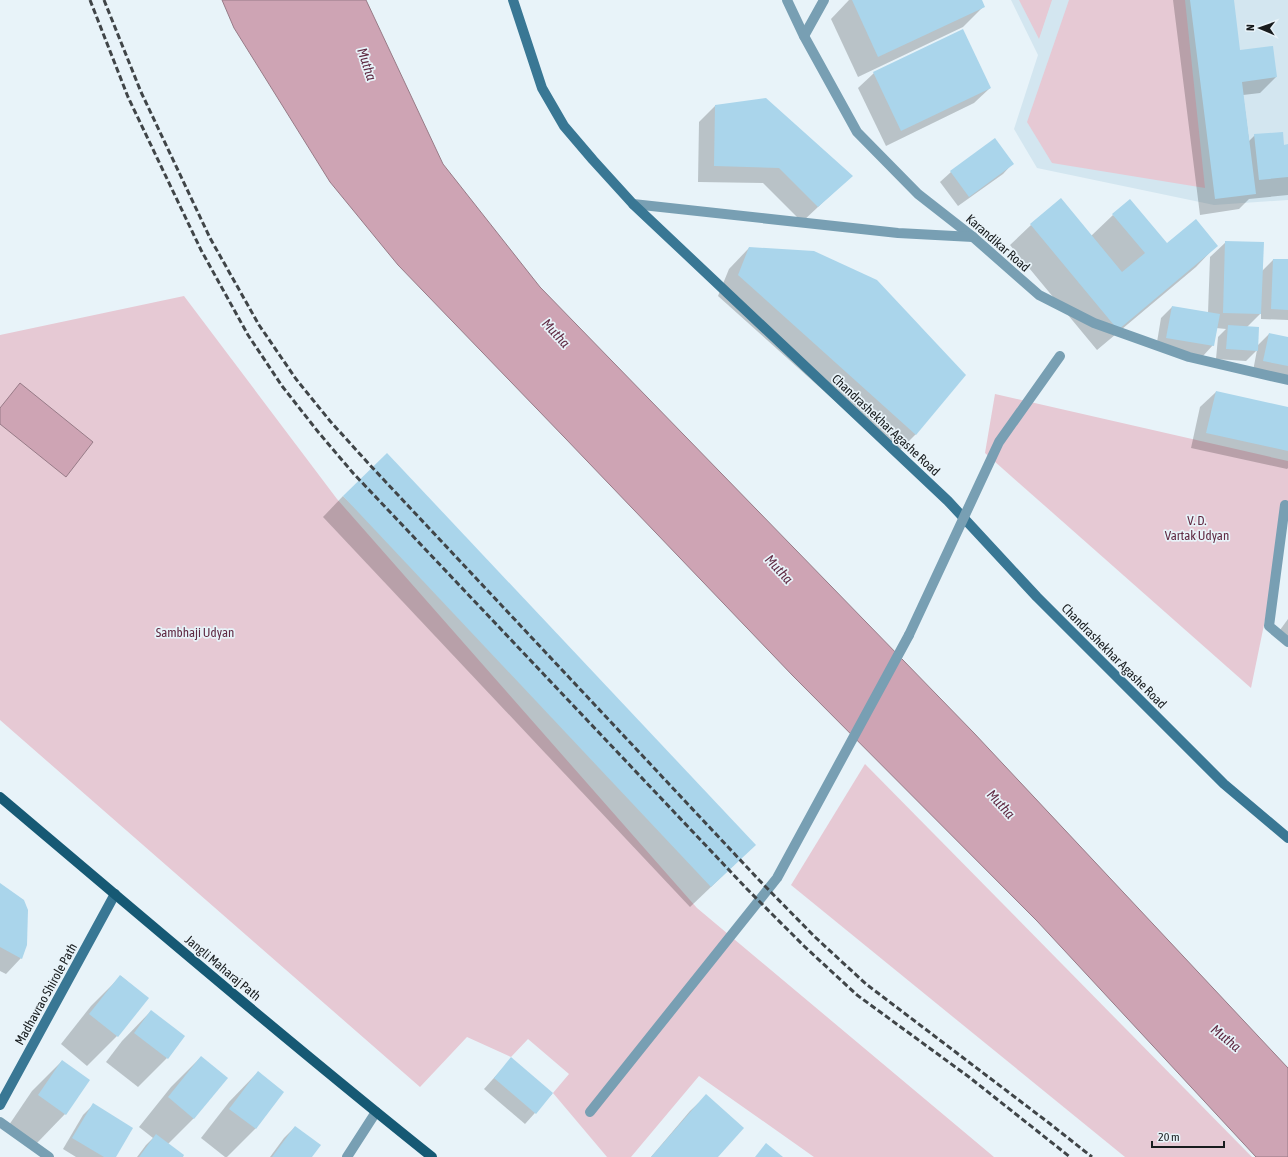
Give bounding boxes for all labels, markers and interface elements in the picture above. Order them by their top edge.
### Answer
north arrow [1240,8,1280,48]
text: N [1244,24,1256,31]
water label: Mutha [354,46,380,83]
street label: Karandikar Road [963,211,1033,275]
water label: Mutha [539,315,574,351]
street label: Chandrashekhar Agashe Road [829,371,943,479]
park label: V. D. Vartak Udyan [1165,513,1229,543]
water label: Mutha [762,551,797,587]
street label: Chandrashekhar Agashe Road [1059,601,1169,711]
park label: Sambhaji Udyan [156,625,234,640]
water label: Mutha [984,786,1019,822]
street label: Jangli Maharaj Path [182,932,264,1004]
street label: Madhavrao Shirole Path [12,940,80,1048]
water label: Mutha [1208,1021,1244,1055]
scale bar [1152,1123,1224,1149]
text: 20 m [1158,1130,1180,1144]

